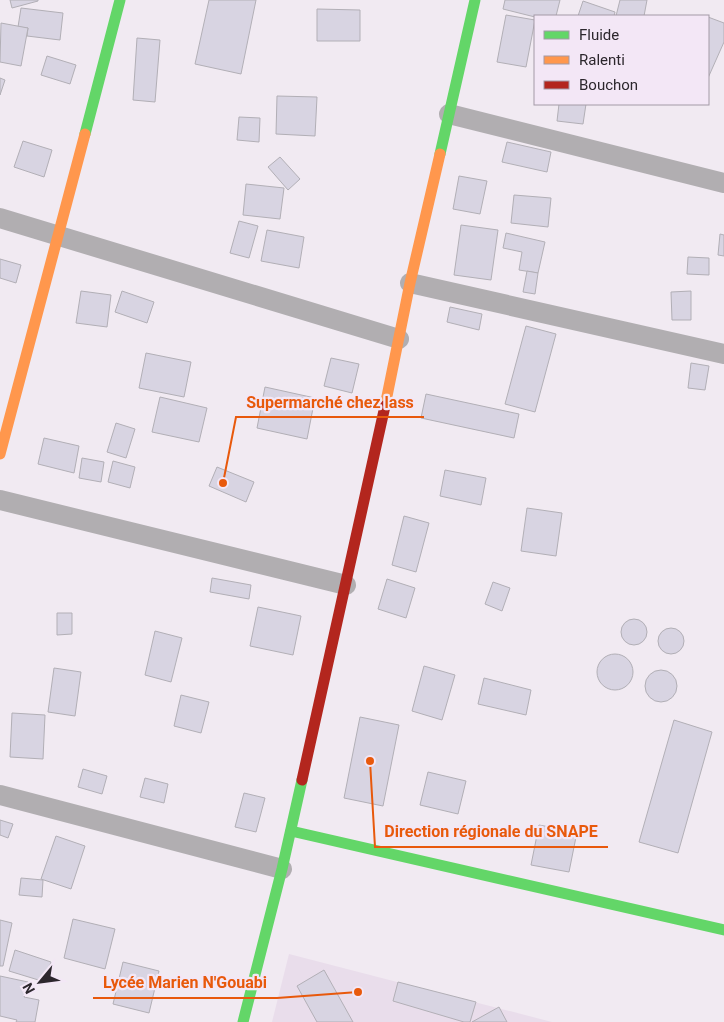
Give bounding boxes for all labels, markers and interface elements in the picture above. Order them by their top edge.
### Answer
legend [534,15,709,105]
text: Fluide [579,26,619,44]
text: Ralenti [579,51,625,69]
text: Bouchon [579,76,638,94]
callout: Supermarché chez lass [236,386,424,417]
text: Supermarché chez lass [246,393,414,412]
callout: Direction régionale du SNAPE [375,816,608,847]
text: Direction régionale du SNAPE [384,822,598,841]
north arrow [15,957,65,1007]
callout: Lycée Marien N'Gouabi [93,967,277,998]
text: Lycée Marien N'Gouabi [103,973,267,992]
text: N [19,980,38,997]

